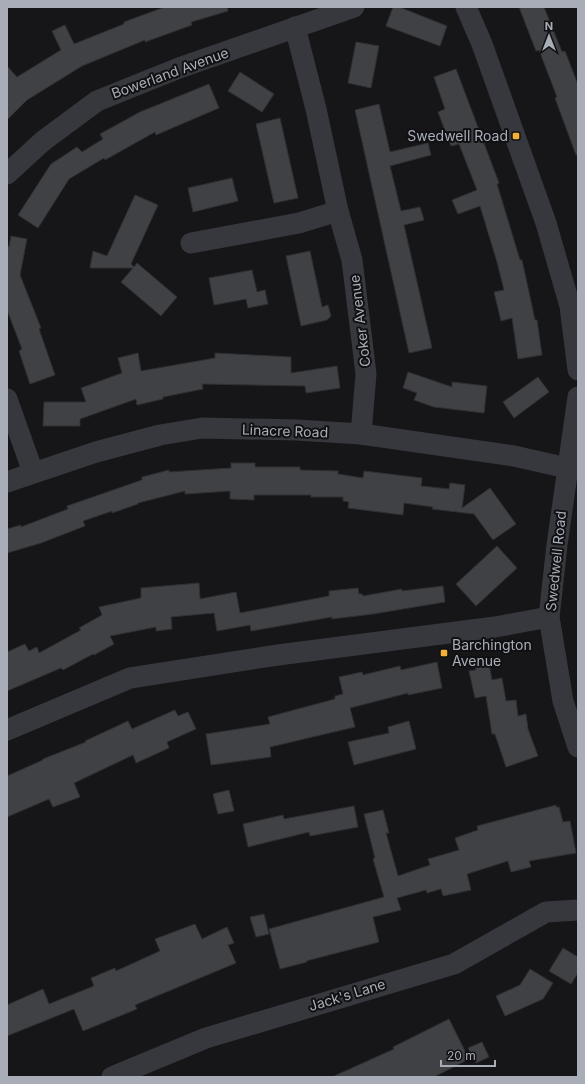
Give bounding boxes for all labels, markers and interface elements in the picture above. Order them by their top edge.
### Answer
north arrow [529,16,569,56]
text: N [545,19,553,33]
street label: Bowerland Avenue [109,43,231,102]
place label: Swedwell Road [407,127,508,144]
marker: Swedwell Road [511,131,521,141]
street label: Coker Avenue [345,274,374,368]
street label: Linacre Road [242,420,328,441]
street label: Swedwell Road [542,510,569,612]
place label: Barchington Avenue [452,636,532,669]
marker: Barchington Avenue [439,648,449,658]
street label: Jack's Lane [306,975,387,1014]
scale bar [441,1042,495,1068]
text: 20 m [447,1048,476,1063]

